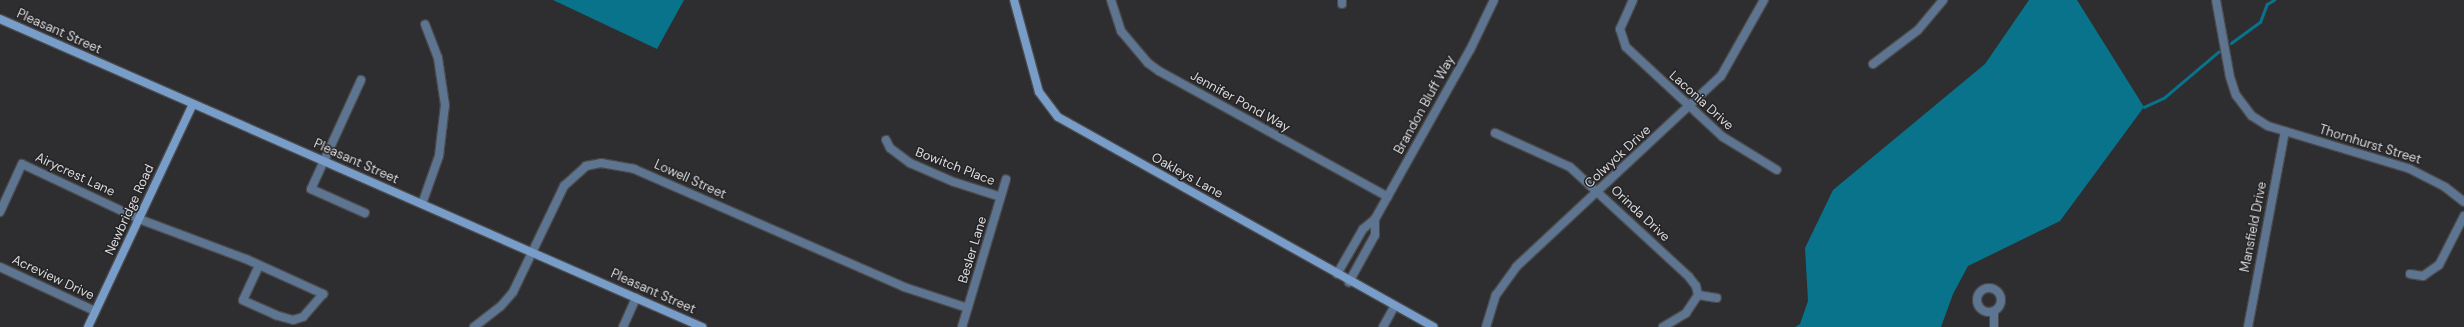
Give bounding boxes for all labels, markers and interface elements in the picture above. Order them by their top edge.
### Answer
street label: Pleasant Street [14,6,104,58]
street label: Brandon Bluff Way [1391,53,1459,157]
street label: Jennifer Pond Way [1187,68,1293,136]
street label: Laconia Drive [1666,68,1736,134]
street label: Colwyck Drive [1582,122,1654,192]
street label: Thornhurst Street [2317,122,2423,168]
street label: Pleasant Street [311,136,401,188]
street label: Bowitch Place [913,145,997,189]
street label: Airycrest Lane [33,150,117,200]
street label: Oakleys Lane [1149,150,1225,202]
street label: Lowell Street [652,157,728,203]
street label: Newbridge Road [102,162,158,258]
street label: Mansfield Drive [2238,180,2270,274]
street label: Orinda Drive [1607,183,1673,245]
street label: Besler Lane [955,215,991,285]
street label: Acreview Drive [10,252,96,304]
street label: Pleasant Street [608,266,698,318]

